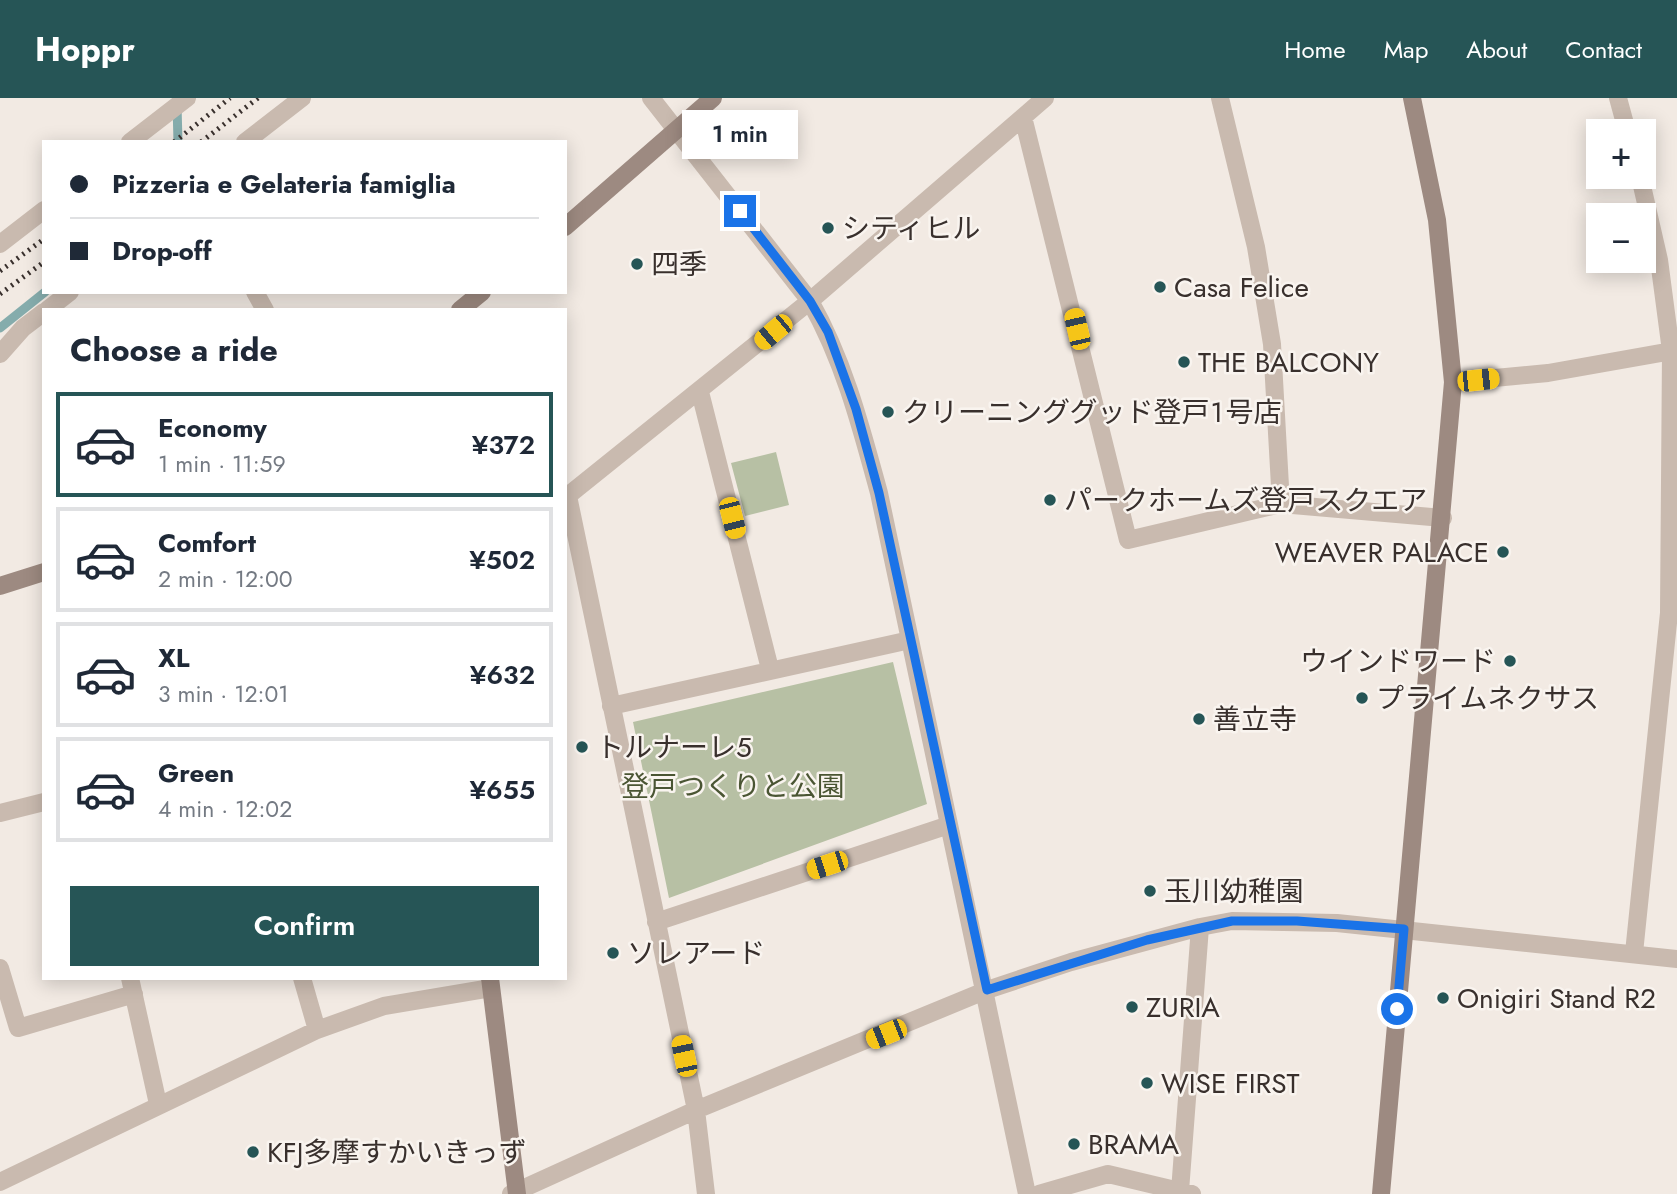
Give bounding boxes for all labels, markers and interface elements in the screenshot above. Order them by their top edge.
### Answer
text: Hoppr [35,26,135,73]
text: Home [1284,32,1346,67]
text: Map [1384,32,1428,67]
text: About [1466,32,1527,67]
text: Contact [1565,32,1642,67]
callout: 1 min [682,109,798,158]
text: 1 min [712,117,768,151]
map controls [1586,119,1656,273]
button: + [1586,119,1656,189]
text: Pizzeria e Gelateria famiglia [112,165,456,203]
route end [724,195,756,227]
button: − [1586,203,1656,273]
place label: シティヒル [842,208,980,249]
marker: シティヒル [820,220,836,236]
text: Drop-off [112,232,212,270]
place label: 四季 [651,244,707,285]
marker: 四季 [629,256,645,272]
place label: Casa Felice [1174,267,1309,308]
marker: Casa Felice [1152,279,1168,295]
car [1063,306,1092,352]
car [751,310,796,354]
text: Choose a ride [70,327,278,373]
place label: THE BALCONY [1198,342,1379,383]
marker: THE BALCONY [1176,354,1192,370]
car [1457,367,1500,393]
place label: クリーニンググッド登戸１号店 [902,392,1282,433]
marker: クリーニンググッド登戸１号店 [880,404,896,420]
text: Economy [158,409,267,447]
icon: car [74,413,137,476]
text: ¥372 [472,426,535,464]
text: 1 min · 11:59 [158,447,286,481]
place label: パークホームズ登戸スクエア [1064,480,1427,521]
marker: パークホームズ登戸スクエア [1042,492,1058,508]
car [717,495,748,541]
text: Comfort [158,524,256,562]
icon: car [74,528,137,591]
place label: WEAVER PALACE [1275,532,1489,573]
text: ¥502 [469,541,535,579]
marker: WEAVER PALACE [1495,544,1511,560]
text: 2 min · 12:00 [158,562,293,596]
text: XL [158,639,190,677]
place label: ウインドワード [1300,641,1496,682]
icon: car [74,643,137,706]
marker: ウインドワード [1502,653,1518,669]
text: ¥632 [470,656,535,694]
text: 3 min · 12:01 [158,677,289,711]
place label: プライムネクサス [1376,678,1599,719]
marker: プライムネクサス [1354,690,1370,706]
place label: 善立寺 [1213,699,1297,740]
marker: 善立寺 [1191,711,1207,727]
place label: トルナーレ5 [596,727,752,768]
marker: トルナーレ5 [574,739,590,755]
text: Green [158,754,234,792]
icon: car [74,758,137,821]
park label: 登戸つくりと公園 [621,766,845,807]
text: ¥655 [469,771,535,809]
text: 4 min · 12:02 [158,792,292,826]
car [804,849,851,881]
place label: 玉川幼稚園 [1164,871,1304,912]
marker: 玉川幼稚園 [1142,883,1158,899]
button: Confirm [70,886,539,966]
place label: ソレアード [627,933,765,974]
marker: ソレアード [605,945,621,961]
place label: Onigiri Stand R2 [1457,978,1656,1019]
place label: ZURIA [1146,987,1220,1028]
marker: Onigiri Stand R2 [1435,990,1451,1006]
route start [1381,993,1413,1025]
marker: ZURIA [1124,999,1140,1015]
car [863,1016,910,1052]
car [670,1033,699,1079]
place label: WISE FIRST [1161,1063,1300,1104]
marker: WISE FIRST [1139,1075,1155,1091]
place label: BRAMA [1088,1124,1179,1165]
place label: KFJ多摩すかいきっず [267,1132,526,1173]
marker: BRAMA [1066,1136,1082,1152]
marker: KFJ多摩すかいきっず [245,1144,261,1160]

